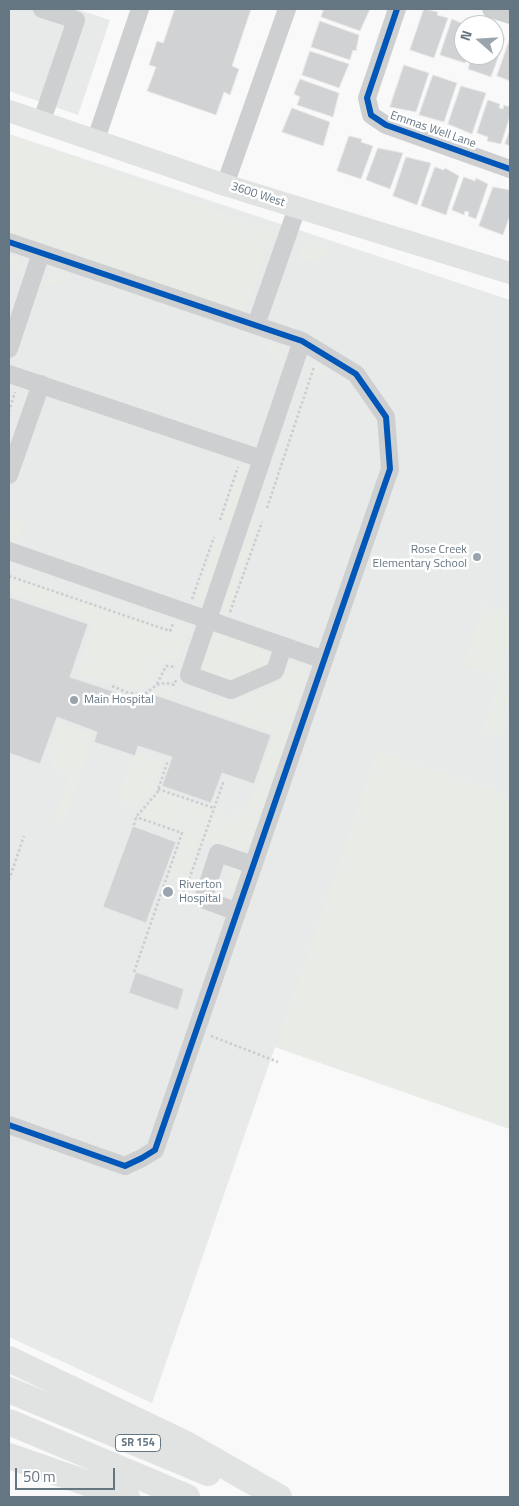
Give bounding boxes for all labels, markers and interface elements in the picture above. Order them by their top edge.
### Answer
north arrow [454,15,504,65]
text: N [454,27,477,43]
street label: Emmas Well Lane [388,109,478,151]
street label: 3600 West [229,180,287,210]
place label: Rose Creek Elementary School [373,543,467,571]
marker: Rose Creek Elementary School [471,551,483,563]
place label: Main Hospital [84,693,154,707]
marker: Main Hospital [68,694,80,706]
place label: Riverton Hospital [179,878,222,906]
marker: Riverton Hospital [161,885,175,899]
road number: SR 154 [116,1435,160,1452]
scale bar [18,1458,118,1490]
text: 50 m [23,1465,56,1488]

